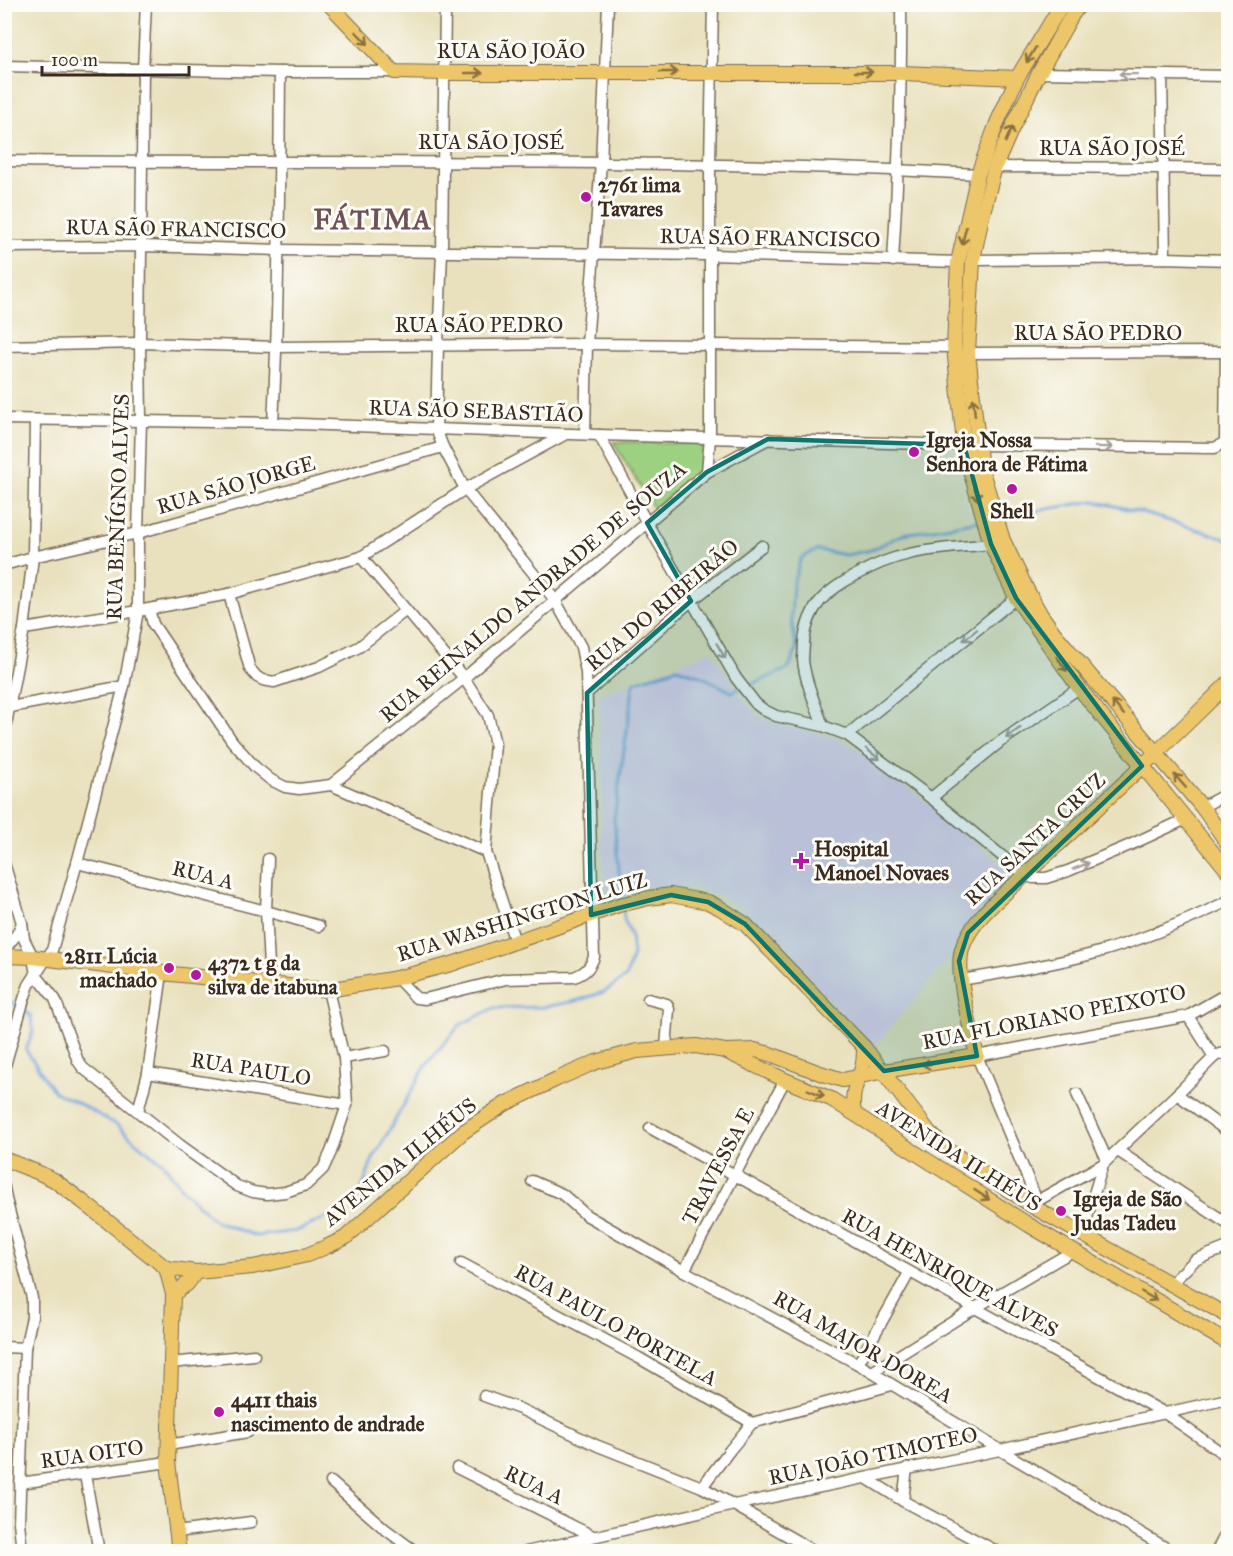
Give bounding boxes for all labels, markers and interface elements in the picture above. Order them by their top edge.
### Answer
one-way arrow [354,30,368,45]
street label: RUA SÃO JOÃO [437,38,585,64]
scale bar [42,39,189,77]
one-way arrow [1025,46,1037,63]
text: 100 m [51,49,98,71]
one-way arrow [658,66,678,78]
one-way arrow [853,66,873,78]
one-way arrow [463,67,483,79]
one-way arrow [1119,68,1139,80]
one-way arrow [1004,125,1015,143]
street label: RUA SÃO JOSÉ [418,128,564,155]
street label: RUA SÃO JOSÉ [1039,134,1185,161]
place label: 2761 lima Tavares [597,172,681,222]
marker: 2761 lima Tavares [579,190,593,204]
district label: FÁTIMA [314,202,432,236]
street label: RUA SÃO FRANCISCO [65,214,287,244]
street label: RUA SÃO FRANCISCO [659,223,881,253]
one-way arrow [958,226,969,246]
street label: RUA SÃO PEDRO [395,312,563,338]
street label: RUA SÃO PEDRO [1014,320,1182,346]
street label: RUA BENÍGNO ALVES [100,393,135,621]
street label: RUA SÃO SEBASTIÃO [368,394,584,428]
one-way arrow [968,397,979,417]
place label: Igreja Nossa Senhora de Fátima [926,427,1088,477]
one-way arrow [1093,441,1113,453]
marker: Igreja Nossa Senhora de Fátima [907,445,921,459]
street label: RUA SÃO JORGE [154,450,318,520]
street label: RUA REINALDO ANDRADE DE SOUZA [374,456,692,728]
one-way arrow [971,482,982,501]
marker: Shell [1005,482,1019,496]
place label: Shell [990,498,1035,524]
street label: RUA DO RIBEIRÃO [580,533,744,677]
one-way arrow [963,628,979,641]
one-way arrow [715,642,727,659]
one-way arrow [1056,656,1068,672]
one-way arrow [1111,701,1125,716]
one-way arrow [1006,727,1022,739]
one-way arrow [865,748,881,760]
street label: RUA SANTA CRUZ [959,767,1111,911]
one-way arrow [1173,774,1187,789]
place label: Hospital Manoel Novaes [814,836,949,886]
marker: Hospital Manoel Novaes [792,852,810,870]
street label: RUA A [169,855,237,895]
one-way arrow [1071,860,1089,871]
street label: RUA WASHINGTON LUIZ [394,867,650,967]
place label: 2811 Lúcia machado [64,943,158,993]
place label: 4372 t g da silva de itabuna [208,950,339,1000]
marker: 2811 Lúcia machado [162,961,176,975]
marker: 4372 t g da silva de itabuna [189,968,203,982]
street label: RUA FLORIANO PEIXOTO [920,979,1188,1055]
street label: RUA PAULO [189,1047,313,1091]
one-way arrow [921,1058,941,1069]
one-way arrow [806,1088,825,1099]
street label: AVENIDA ILHÉUS [317,1091,482,1232]
street label: AVENIDA ILHÉUS [871,1093,1047,1217]
street label: TRAVESSA E [676,1103,760,1229]
place label: Igreja de São Judas Tadeu [1070,1186,1182,1237]
one-way arrow [973,1189,990,1201]
street label: RUA HENRIQUE ALVES [837,1203,1063,1343]
marker: Igreja de São Judas Tadeu [1054,1204,1068,1218]
street label: RUA PAULO PORTELA [510,1258,722,1392]
street label: RUA MAJOR DOREA [768,1285,958,1409]
one-way arrow [1140,1290,1157,1302]
place label: 4411 thais nascimento de andrade [231,1387,425,1437]
marker: 4411 thais nascimento de andrade [212,1405,226,1419]
street label: RUA JOÃO TIMOTEO [766,1421,980,1491]
street label: RUA OITO [39,1434,145,1474]
street label: RUA A [500,1460,568,1510]

